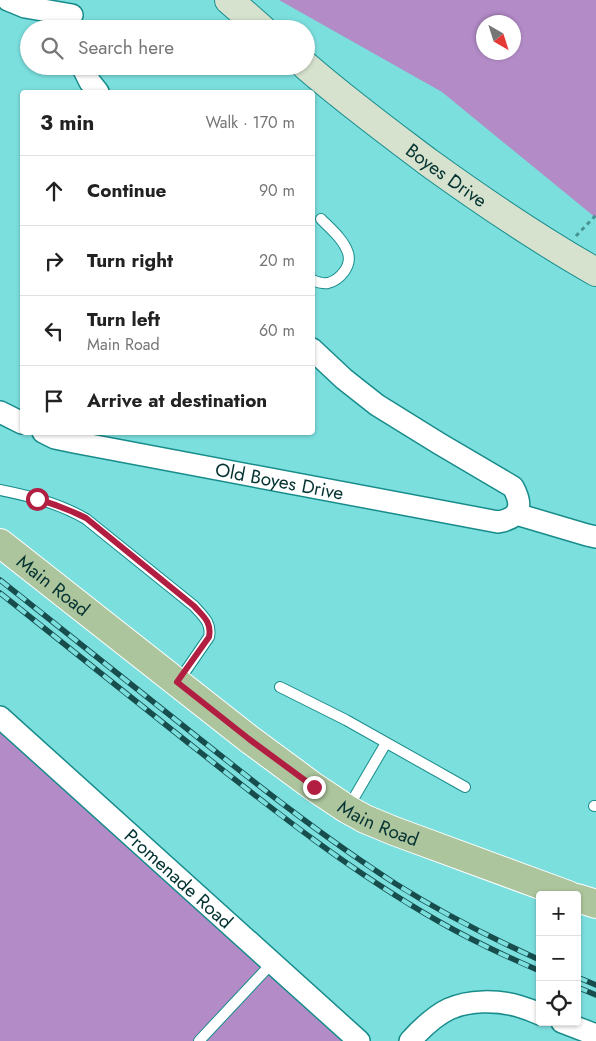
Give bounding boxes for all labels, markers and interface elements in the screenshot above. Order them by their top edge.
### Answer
north arrow [476,15,521,60]
search box [20,20,315,75]
icon: search [38,34,66,62]
text: Search here [78,34,174,61]
text: 3 min [40,108,94,138]
text: Walk · 170 m [205,111,295,134]
street label: Boyes Drive [400,137,493,213]
icon: ahead [40,177,68,205]
text: Continue [87,177,166,204]
text: 90 m [259,179,295,202]
icon: right [40,247,68,275]
text: Turn right [87,247,173,274]
text: 20 m [259,249,295,272]
text: Turn left [87,306,160,333]
icon: left [40,317,68,345]
text: 60 m [259,319,295,342]
text: Main Road [87,333,160,356]
icon: arrive [40,387,68,415]
text: Arrive at destination [87,387,267,414]
street label: Old Boyes Drive [213,455,346,506]
route start [26,488,49,511]
street label: Main Road [11,548,96,622]
route end [303,776,326,799]
street label: Main Road [332,793,423,853]
street label: Promenade Road [119,822,239,935]
map controls [536,891,581,1026]
button: + [536,891,581,936]
button: − [536,936,581,981]
button: locate [536,981,581,1026]

